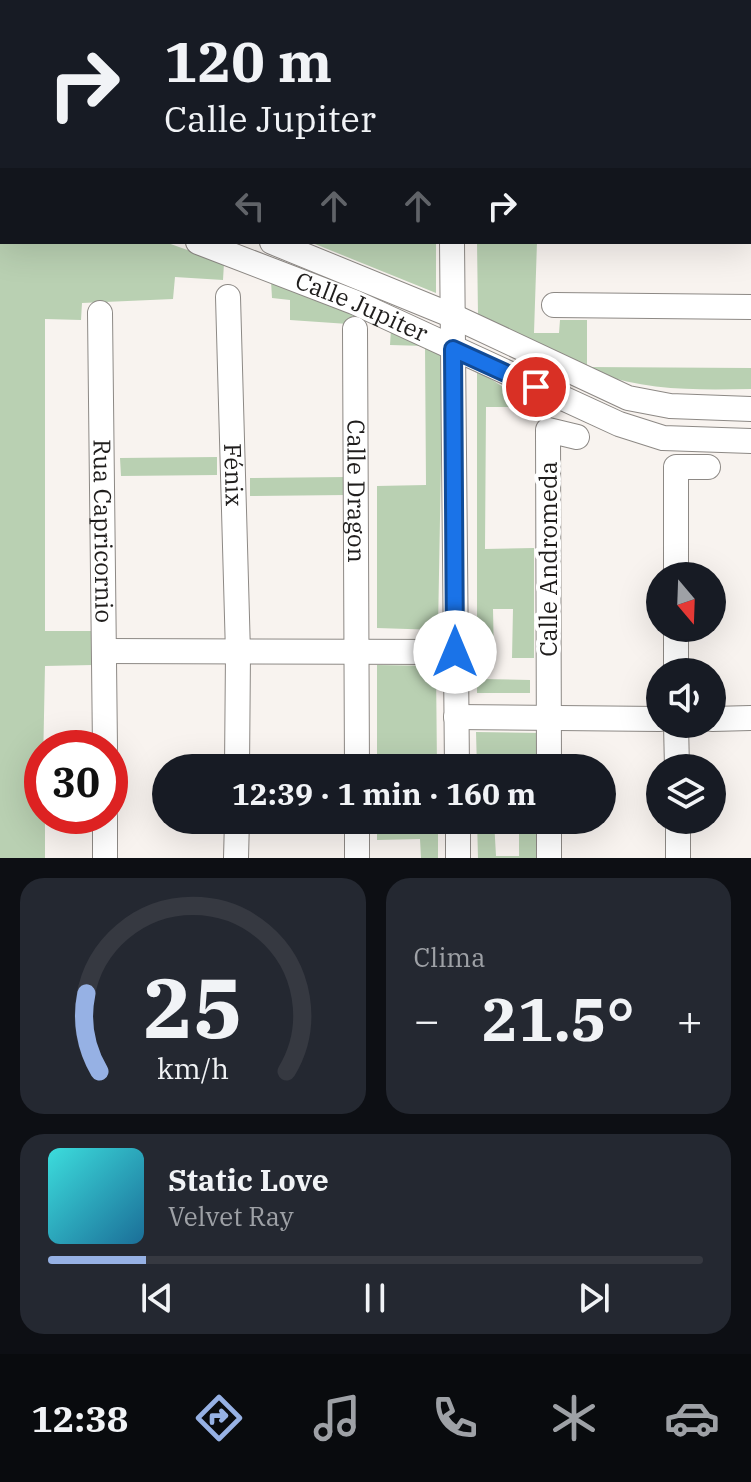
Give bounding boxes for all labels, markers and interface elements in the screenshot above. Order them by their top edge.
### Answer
text: 120 m [164,25,332,97]
icon: right [32,32,136,136]
text: Calle Jupiter [164,95,376,142]
icon: left [228,184,272,228]
icon: ahead [312,184,356,228]
icon: ahead [396,184,440,228]
icon: right [480,184,524,228]
street label: Calle Jupiter [291,264,434,349]
pin [502,353,570,421]
icon: arrive [514,365,558,409]
street label: Calle Dragon [340,419,373,563]
street label: Rua Capricornio [86,439,121,623]
street label: Fénix [217,443,251,507]
street label: Calle Andromeda [532,461,564,657]
north arrow [646,562,726,642]
map controls [646,562,726,834]
position arrow [413,610,497,694]
button: sound [646,658,726,738]
speed limit sign: 30 [24,730,128,834]
button: layers [646,754,726,834]
text: 12:39 · 1 min · 160 m [232,774,536,813]
text: Clima [414,940,485,974]
text: 25 [143,953,243,1061]
text: 21.5° [482,979,635,1058]
text: − [414,991,440,1048]
text: + [677,991,703,1048]
text: km/h [157,1050,229,1087]
text: Static Love [168,1160,329,1199]
text: Velvet Ray [168,1199,294,1233]
icon: previous [135,1276,179,1320]
icon: pause [353,1276,397,1320]
icon: next [572,1276,616,1320]
icon: directions [191,1390,247,1446]
icon: music [309,1390,365,1446]
icon: phone [427,1390,483,1446]
icon: climate [546,1390,602,1446]
icon: car [664,1390,720,1446]
text: 12:38 [31,1395,128,1442]

